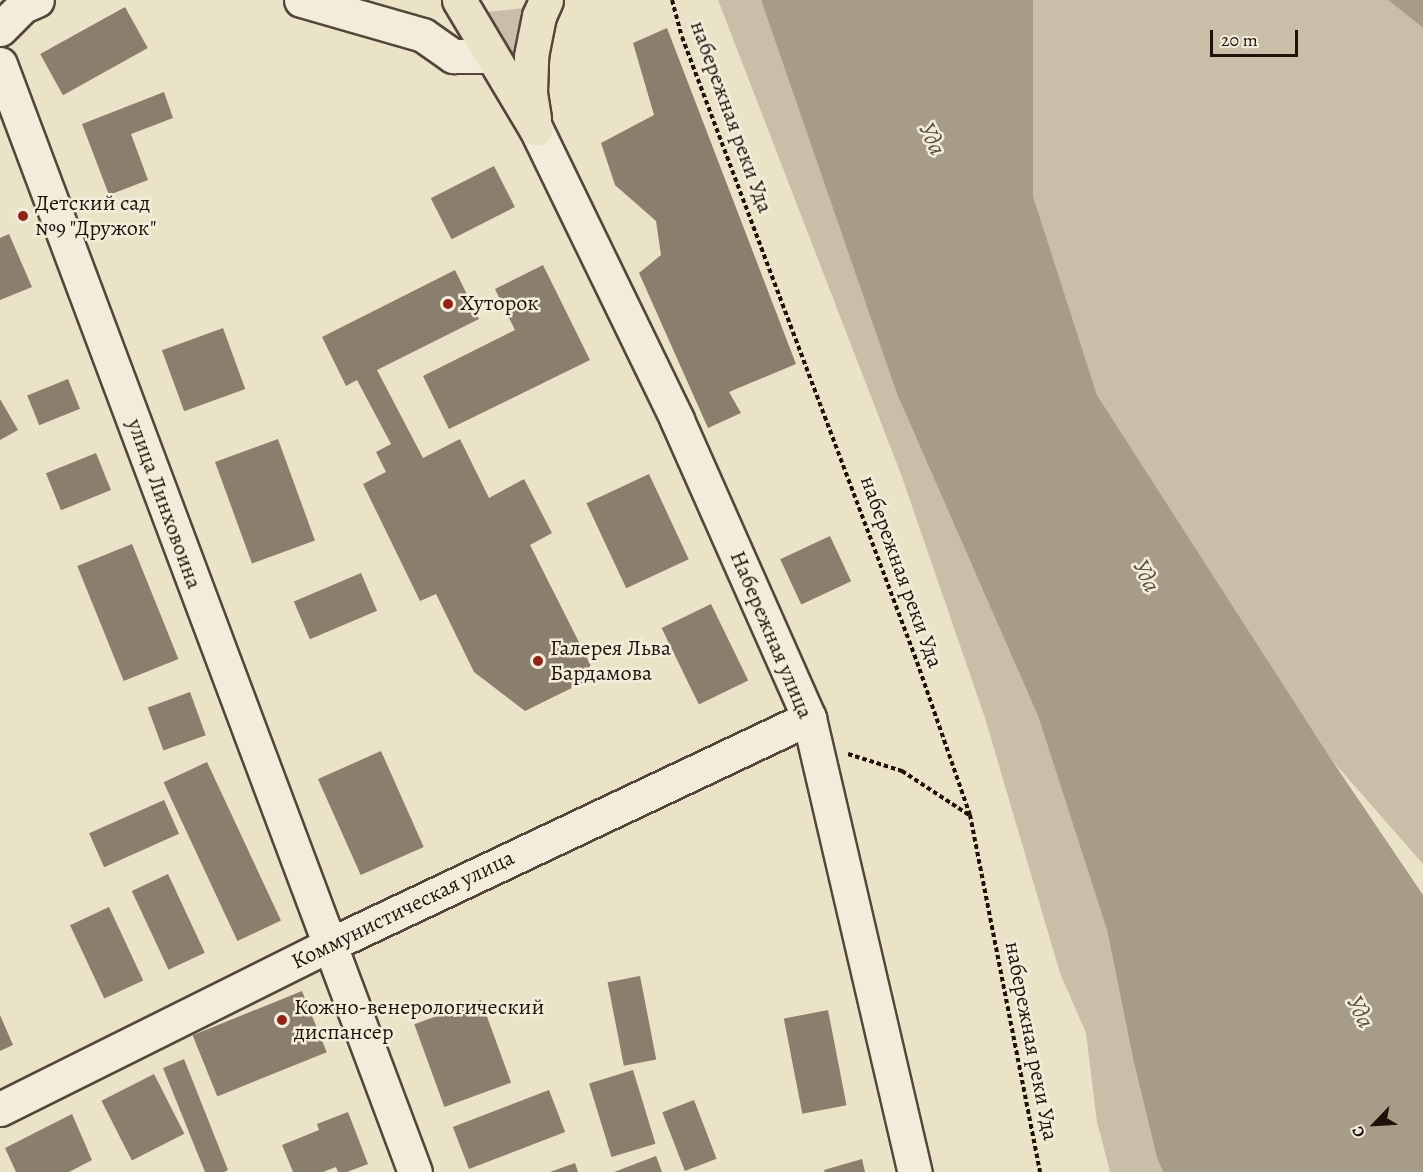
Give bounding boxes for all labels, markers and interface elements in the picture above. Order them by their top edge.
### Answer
street label: набережная реки Уда [684,17,778,217]
scale bar [1213,18,1302,56]
text: 20 m [1221,28,1258,52]
water label: Уда [912,118,952,160]
place label: Детский сад №9 "Дружок" [35,190,157,242]
marker: Детский сад №9 "Дружок" [16,209,30,223]
place label: Хуторок [460,291,539,317]
marker: Хуторок [441,297,455,311]
street label: улица Линховоина [121,415,207,593]
street label: набережная реки Уда [854,472,948,672]
street label: Набережная улица [724,547,818,723]
water label: Уда [1126,555,1166,597]
place label: Галерея Льва Бардамова [550,635,671,686]
marker: Галерея Льва Бардамова [531,654,545,668]
street label: Коммунистическая улица [287,845,519,975]
street label: набережная реки Уда [999,939,1063,1143]
water label: Уда [1340,991,1380,1033]
place label: Кожно-венерологический диспансер [294,994,544,1046]
marker: Кожно-венерологический диспансер [275,1013,289,1027]
north arrow [1345,1094,1405,1154]
text: С [1347,1122,1371,1141]

